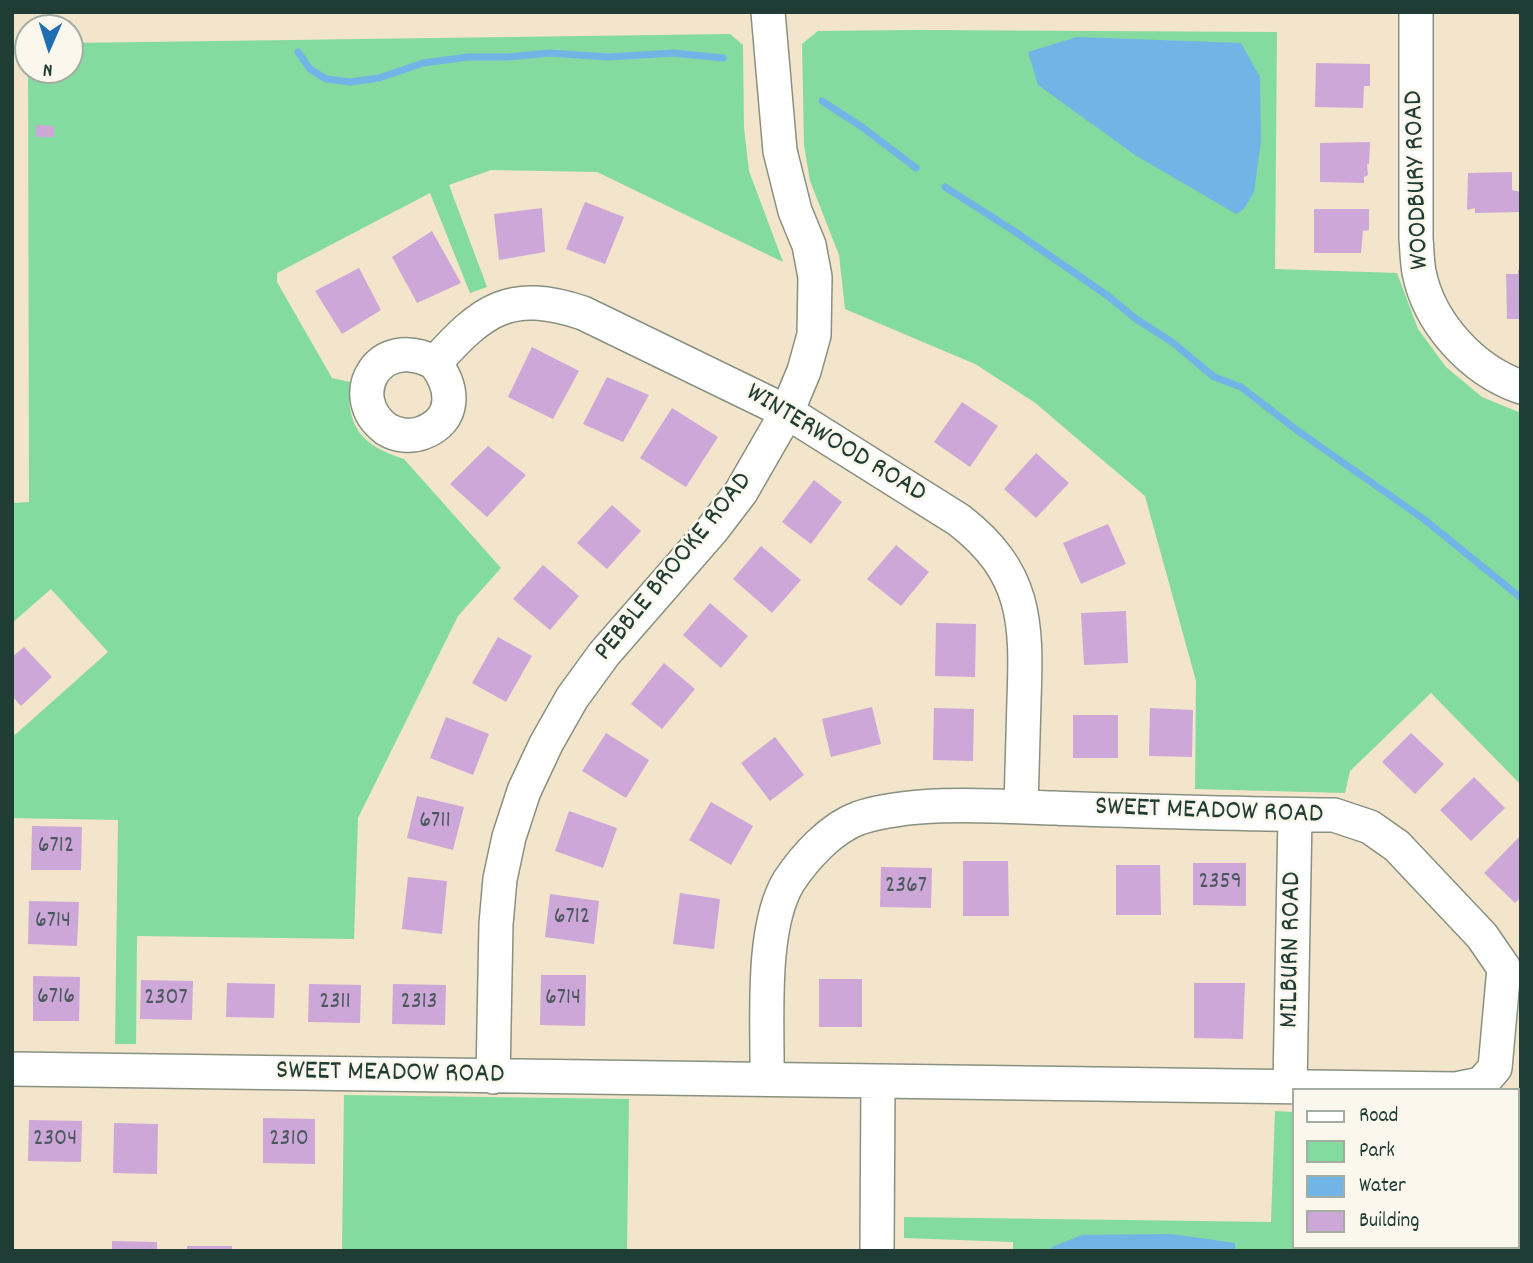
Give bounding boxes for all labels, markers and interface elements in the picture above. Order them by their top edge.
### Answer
north arrow [14,14,84,84]
text: N [43,55,53,82]
street label: WOODBURY ROAD [1399,90,1439,270]
street label: WINTERWOOD ROAD [739,378,931,512]
street label: PEBBLE BROOKE ROAD [589,467,761,669]
street label: SWEET MEADOW ROAD [1094,792,1324,834]
house number: 6711 [419,809,451,837]
house number: 6712 [38,834,74,862]
house number: 2359 [1198,870,1242,898]
street label: MILBURN ROAD [1275,871,1311,1029]
house number: 2367 [885,874,927,902]
house number: 6712 [554,905,590,933]
house number: 6714 [35,909,71,937]
house number: 6716 [37,985,75,1013]
house number: 2307 [144,986,188,1014]
house number: 6714 [545,986,581,1014]
house number: 2311 [319,990,351,1018]
house number: 2313 [400,990,438,1018]
street label: SWEET MEADOW ROAD [276,1056,504,1094]
legend [1292,1088,1519,1249]
text: Road [1359,1102,1398,1132]
house number: 2304 [33,1127,77,1155]
house number: 2310 [269,1127,309,1155]
text: Park [1359,1137,1395,1167]
text: Water [1359,1172,1406,1202]
text: Building [1359,1207,1419,1237]

